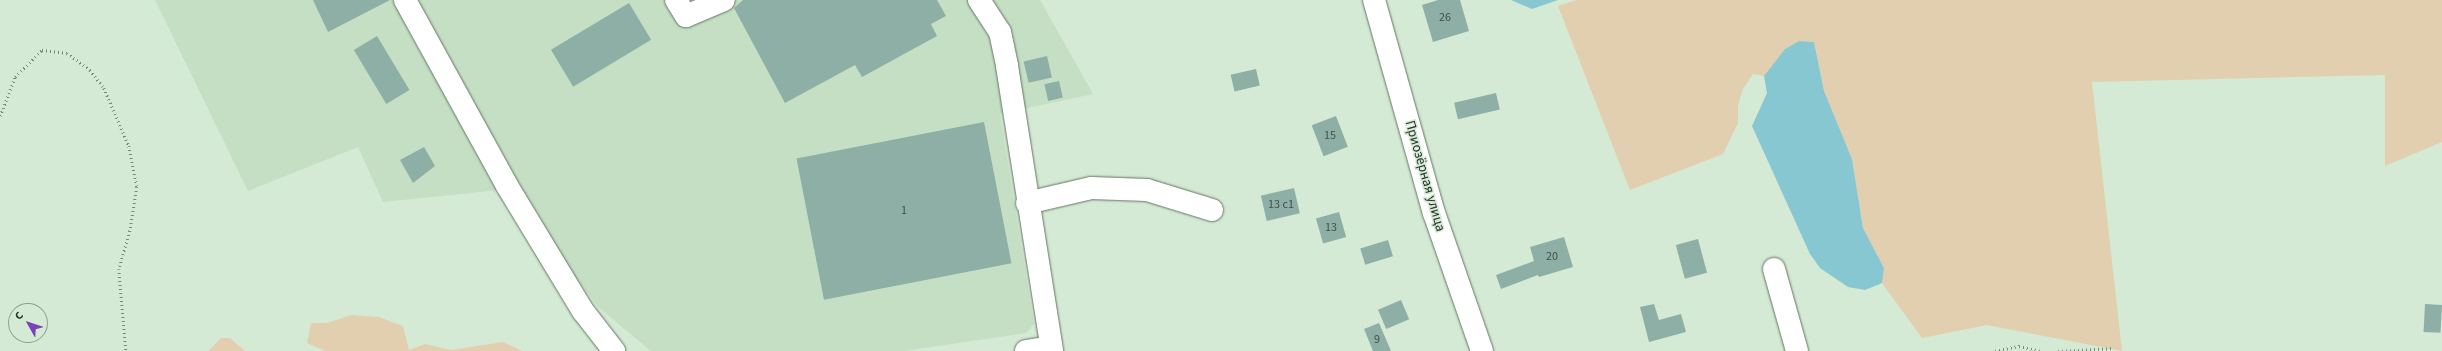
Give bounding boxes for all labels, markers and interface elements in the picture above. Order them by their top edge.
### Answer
house number: 26 [1439,11,1451,25]
street label: Приозёрная улица [1401,119,1449,233]
house number: 15 [1324,129,1336,143]
house number: 13 с1 [1268,198,1294,212]
house number: 1 [901,204,907,218]
house number: 13 [1325,221,1337,235]
house number: 20 [1546,250,1558,264]
north arrow [8,303,48,343]
text: С [11,309,27,323]
house number: 9 [1374,333,1380,347]

